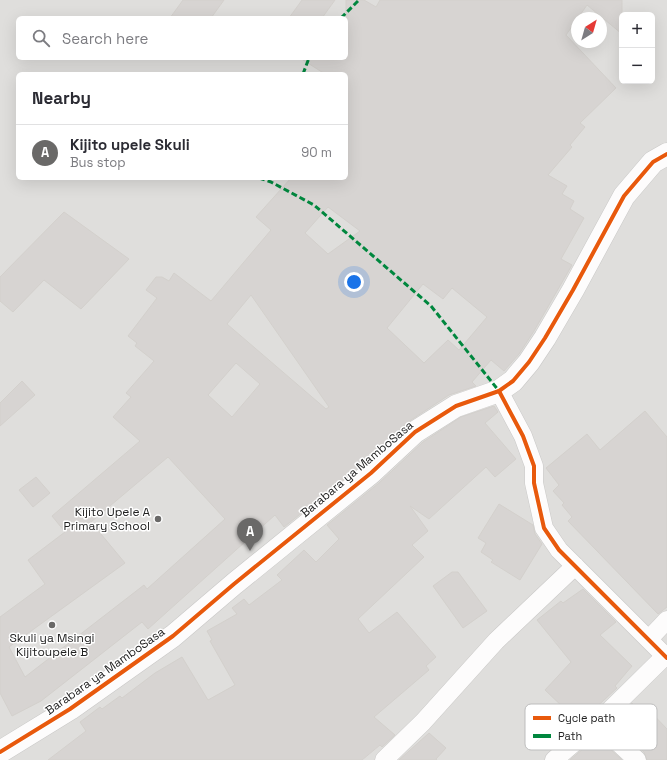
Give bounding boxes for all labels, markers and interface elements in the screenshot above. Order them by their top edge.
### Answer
north arrow [571,12,607,48]
map controls [619,12,655,84]
button: + [619,12,655,48]
search box [16,16,348,60]
icon: search [30,27,52,49]
text: Search here [62,29,148,48]
button: − [619,48,655,84]
text: Nearby [32,87,91,109]
text: Kijito upele Skuli [70,135,190,154]
text: A [41,144,49,161]
text: 90 m [301,144,332,161]
text: Bus stop [70,154,126,171]
your location [344,272,364,292]
street label: Barabara ya MamboSasa [297,417,417,521]
place label: Kijito Upele A Primary School [63,504,150,534]
marker: Kijito Upele A Primary School [153,514,163,524]
pin: A [237,518,263,551]
marker: Skuli ya Msingi Kijitoupele B [47,620,57,630]
street label: Barabara ya MamboSasa [42,624,168,718]
place label: Skuli ya Msingi Kijitoupele B [9,630,95,660]
legend [525,704,657,750]
text: Cycle path [558,711,615,725]
text: Path [558,729,582,743]

